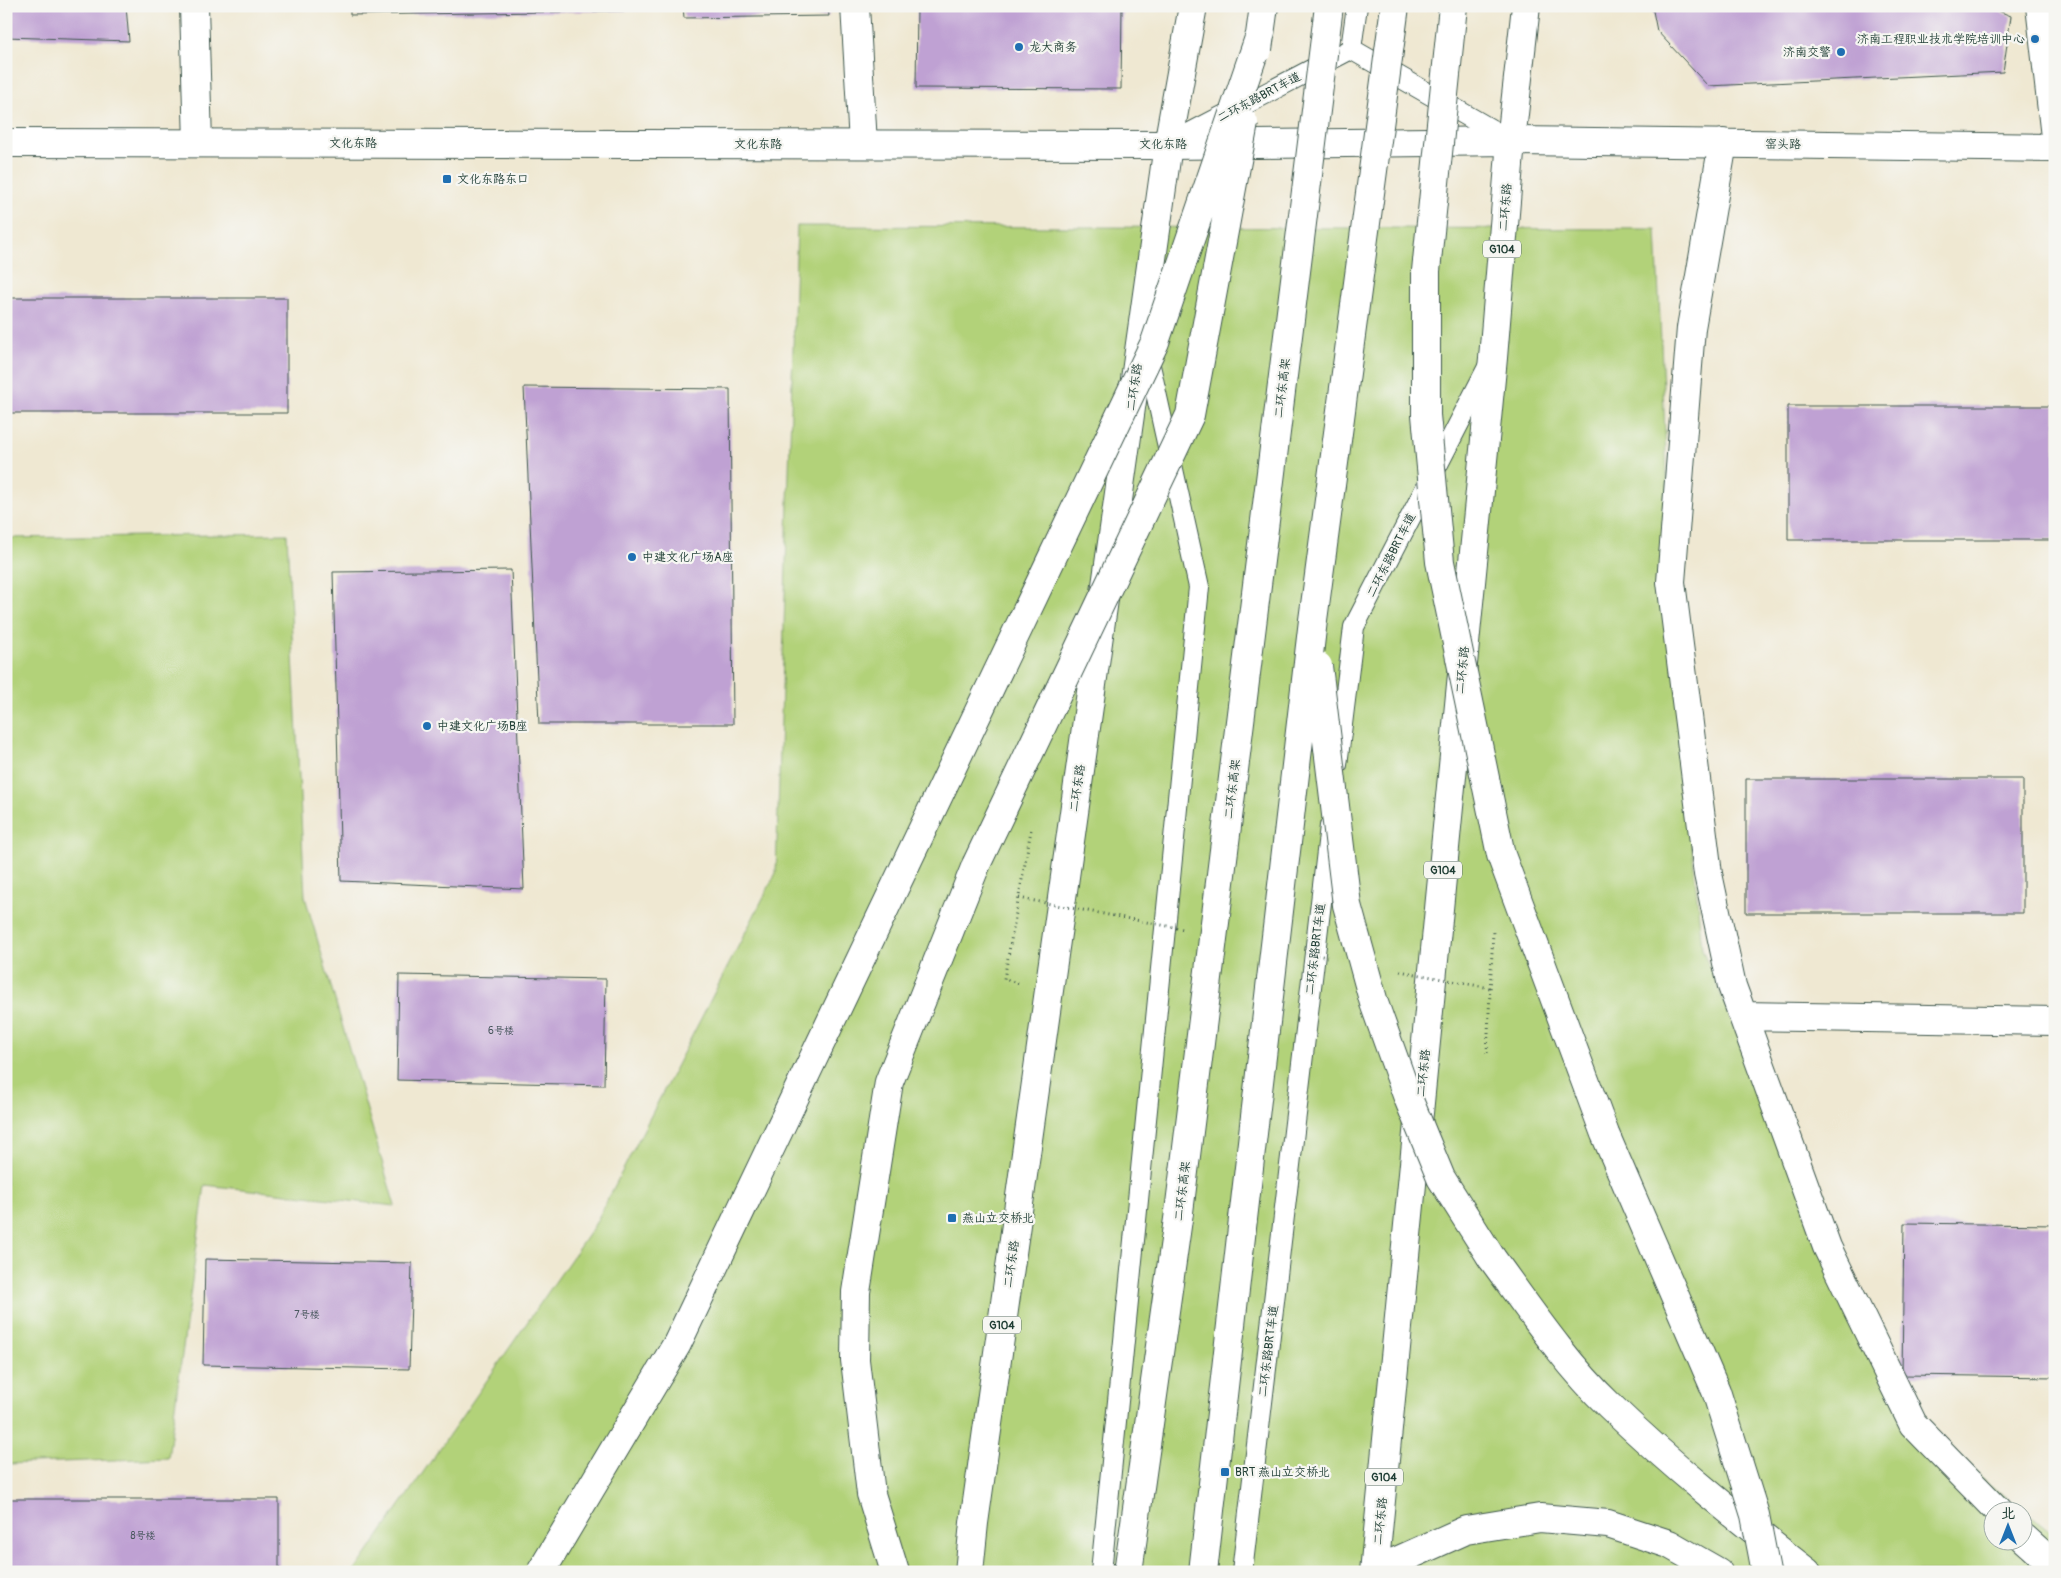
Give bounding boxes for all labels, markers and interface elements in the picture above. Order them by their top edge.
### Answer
place label: 济南工程职业技术学院培训中心 [1857,32,2025,47]
marker: 济南工程职业技术学院培训中心 [2029,33,2041,45]
place label: 龙大商务 [1029,40,1077,55]
marker: 龙大商务 [1013,41,1025,53]
place label: 济南交警 [1783,45,1831,60]
marker: 济南交警 [1835,46,1847,58]
street label: 二环东路BRT车道 [1215,69,1304,126]
street label: 文化东路 [329,136,377,151]
street label: 文化东路 [734,137,782,152]
street label: 文化东路 [1139,137,1187,152]
street label: 窑头路 [1765,137,1801,152]
place label: 文化东路东口 [457,172,529,187]
marker: 文化东路东口 [441,173,453,185]
street label: 二环东路 [1496,182,1515,232]
road number: G104 [1483,240,1521,258]
street label: 二环东高架 [1271,357,1294,419]
street label: 二环东路 [1124,362,1145,412]
street label: 二环东路BRT车道 [1364,511,1419,600]
place label: 中建文化广场A座 [642,550,734,565]
marker: 中建文化广场A座 [626,551,638,563]
street label: 二环东路 [1453,645,1472,695]
place label: 中建文化广场B座 [437,719,528,734]
marker: 中建文化广场B座 [421,720,433,732]
street label: 二环东高架 [1221,758,1244,820]
street label: 二环东路 [1067,763,1088,813]
road number: G104 [1424,862,1462,878]
street label: 二环东路BRT车道 [1302,902,1329,996]
house number: 6号楼 [488,1025,514,1037]
street label: 二环东路 [1414,1048,1433,1098]
street label: 二环东高架 [1171,1160,1194,1222]
place label: 燕山立交桥北 [962,1211,1034,1226]
marker: 燕山立交桥北 [946,1212,958,1224]
street label: 二环东路 [1001,1239,1022,1289]
street label: 二环东路BRT车道 [1255,1304,1282,1398]
house number: 7号楼 [294,1309,320,1321]
road number: G104 [983,1316,1021,1334]
place label: BRT 燕山立交桥北 [1235,1465,1330,1480]
marker: BRT 燕山立交桥北 [1219,1466,1231,1478]
road number: G104 [1365,1468,1403,1485]
street label: 二环东路 [1371,1496,1390,1546]
north arrow [1984,1500,2034,1550]
text: 北 [2001,1505,2015,1522]
house number: 8号楼 [130,1530,156,1542]

